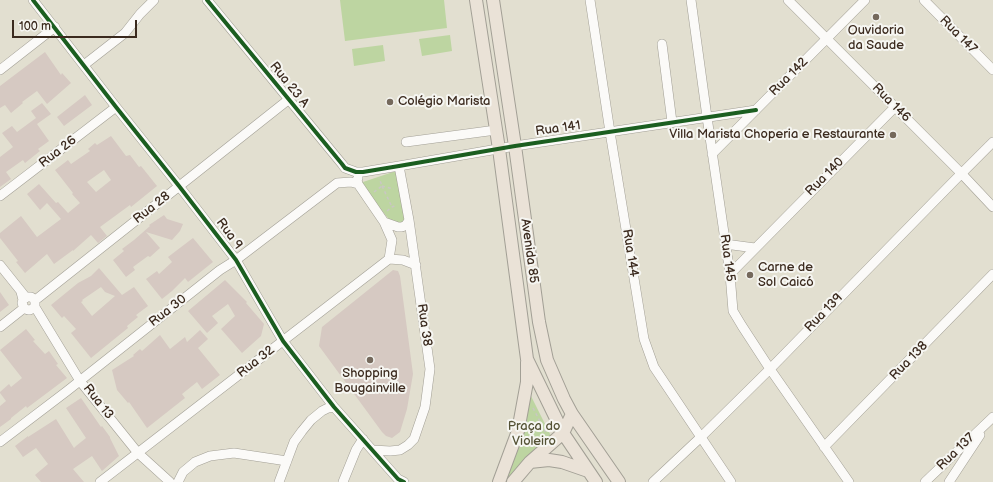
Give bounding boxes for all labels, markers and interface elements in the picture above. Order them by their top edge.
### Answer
scale bar [14,12,139,38]
marker: Ouvidoria da Saude [871,12,881,22]
street label: Rua 147 [936,13,980,57]
text: 100 m [19,19,51,34]
place label: Ouvidoria da Saude [848,23,904,54]
street label: Rua 142 [767,55,811,99]
street label: Rua 23 A [266,59,312,111]
street label: Rua 146 [868,80,914,126]
place label: Colégio Marista [398,94,490,110]
marker: Colégio Marista [385,97,395,107]
street label: Rua 141 [534,118,582,140]
place label: Villa Marista Choperia e Restaurante [669,127,885,143]
marker: Villa Marista Choperia e Restaurante [888,130,898,140]
street label: Rua 26 [36,133,80,171]
street label: Rua 140 [803,155,847,199]
street label: Rua 28 [130,189,174,227]
street label: Rua 9 [212,215,246,253]
street label: Avenida 85 [517,218,541,284]
street label: Rua 144 [619,228,641,278]
street label: Rua 145 [716,233,738,283]
place label: Carne de Sol Caicó [758,260,814,291]
marker: Carne de Sol Caicó [745,270,755,280]
street label: Rua 139 [802,290,846,336]
street label: Rua 30 [146,292,190,330]
street label: Rua 38 [413,303,435,347]
street label: Rua 138 [887,338,931,384]
street label: Rua 32 [234,343,278,381]
marker: Shopping Bougainville [365,355,375,365]
place label: Shopping Bougainville [334,366,406,397]
street label: Rua 13 [79,381,117,423]
park label: Praça do Violeiro [508,419,560,450]
street label: Rua 137 [934,430,978,474]

